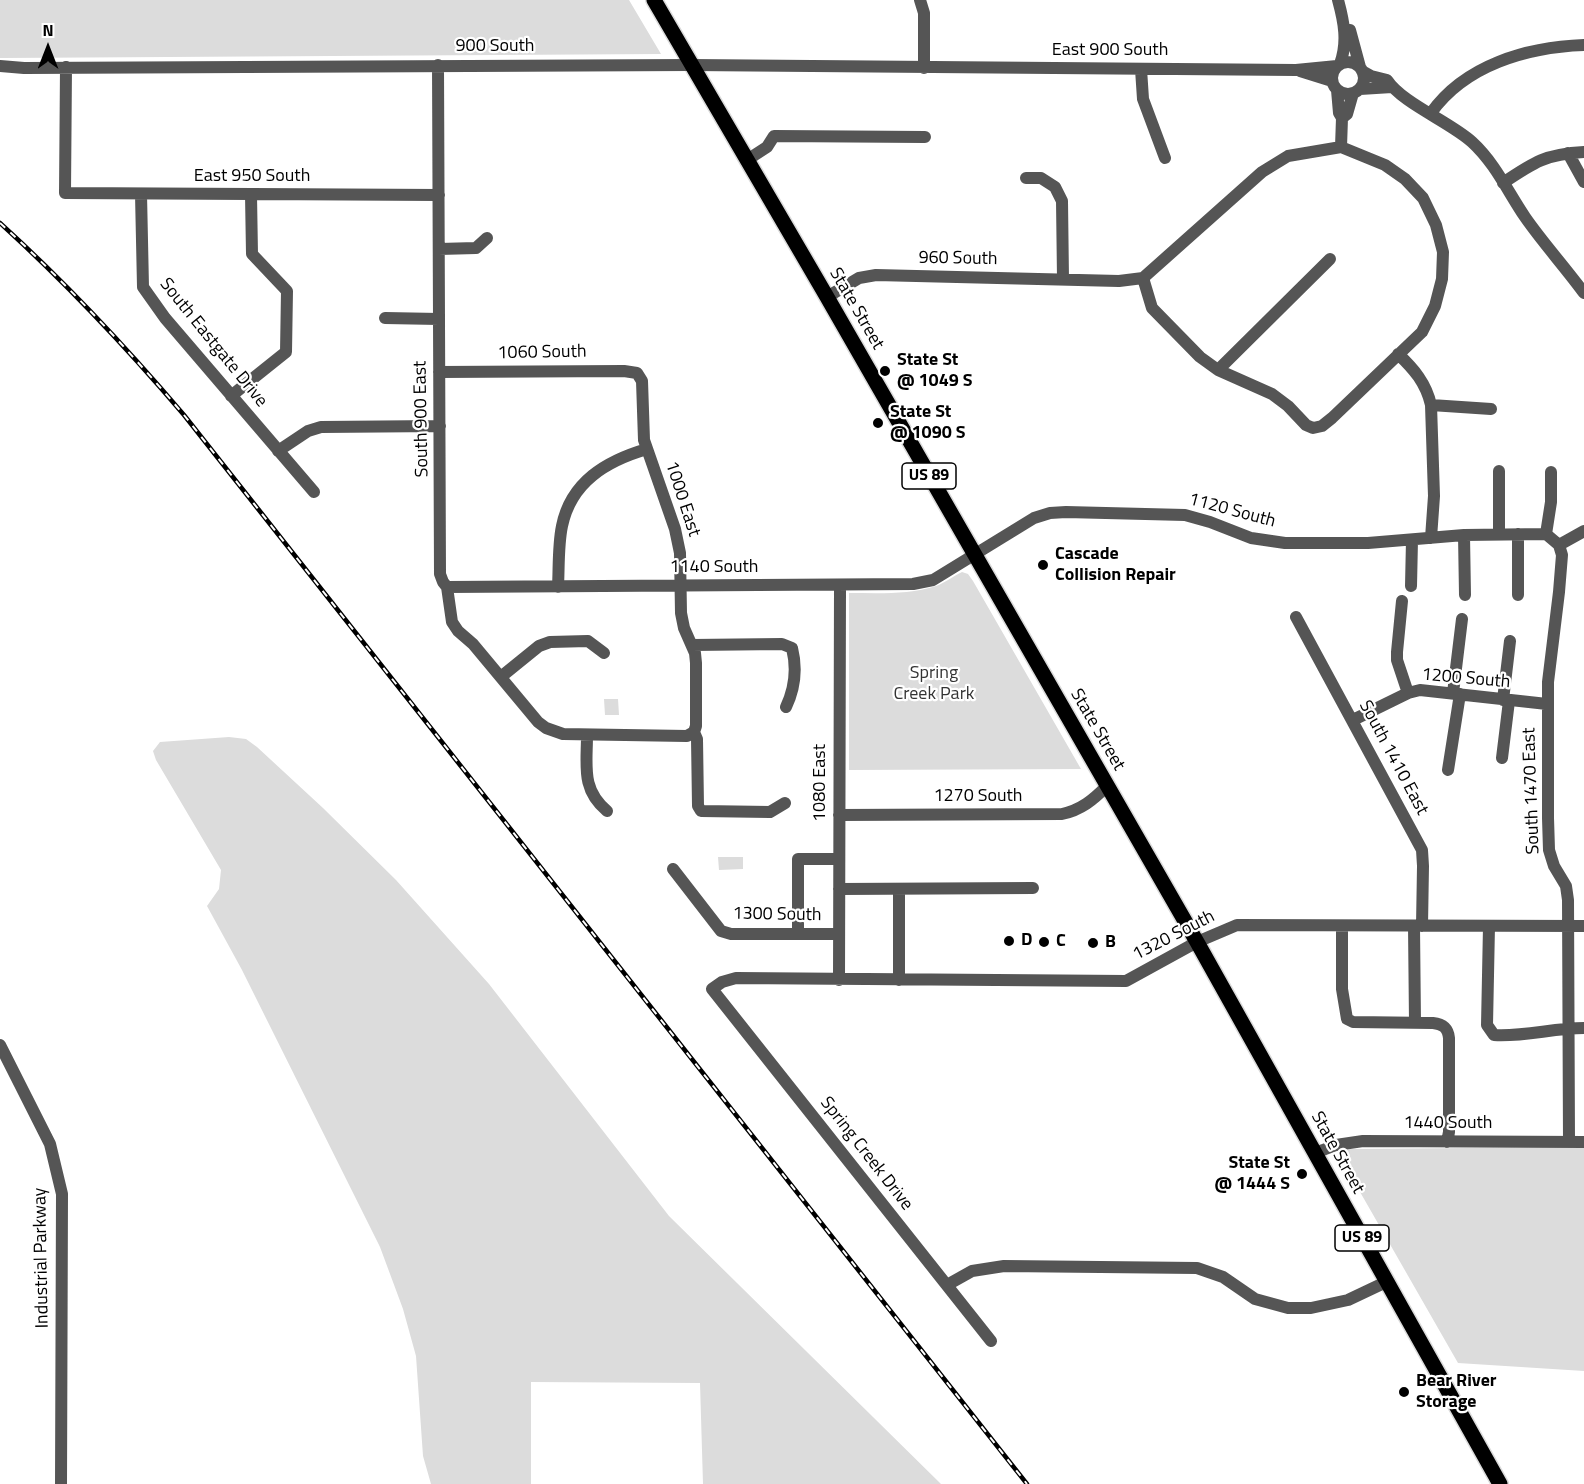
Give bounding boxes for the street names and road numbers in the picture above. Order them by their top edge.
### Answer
street label: 900 South [455,36,535,58]
street label: East 900 South [1052,40,1168,62]
street label: East 950 South [194,166,310,188]
street label: 960 South [918,248,998,270]
street label: State Street [824,264,888,354]
street label: South Eastgate Drive [154,274,272,412]
street label: 1060 South [497,341,587,365]
street label: South 900 East [410,361,434,477]
street label: 1000 East [660,459,704,539]
road number: US 89 [902,463,956,489]
street label: 1120 South [1186,489,1278,533]
street label: 1140 South [669,557,759,579]
street label: 1200 South [1421,664,1511,694]
street label: State Street [1065,685,1129,775]
street label: South 1410 East [1354,697,1432,819]
street label: South 1470 East [1519,727,1545,855]
street label: 1080 East [810,744,832,822]
street label: 1270 South [933,786,1023,808]
street label: 1300 South [732,903,822,927]
street label: 1320 South [1129,906,1219,966]
street label: Spring Creek Drive [815,1093,917,1215]
street label: State Street [1306,1108,1368,1198]
street label: 1440 South [1403,1113,1493,1135]
street label: Industrial Parkway [30,1187,54,1329]
road number: US 89 [1335,1225,1389,1251]

